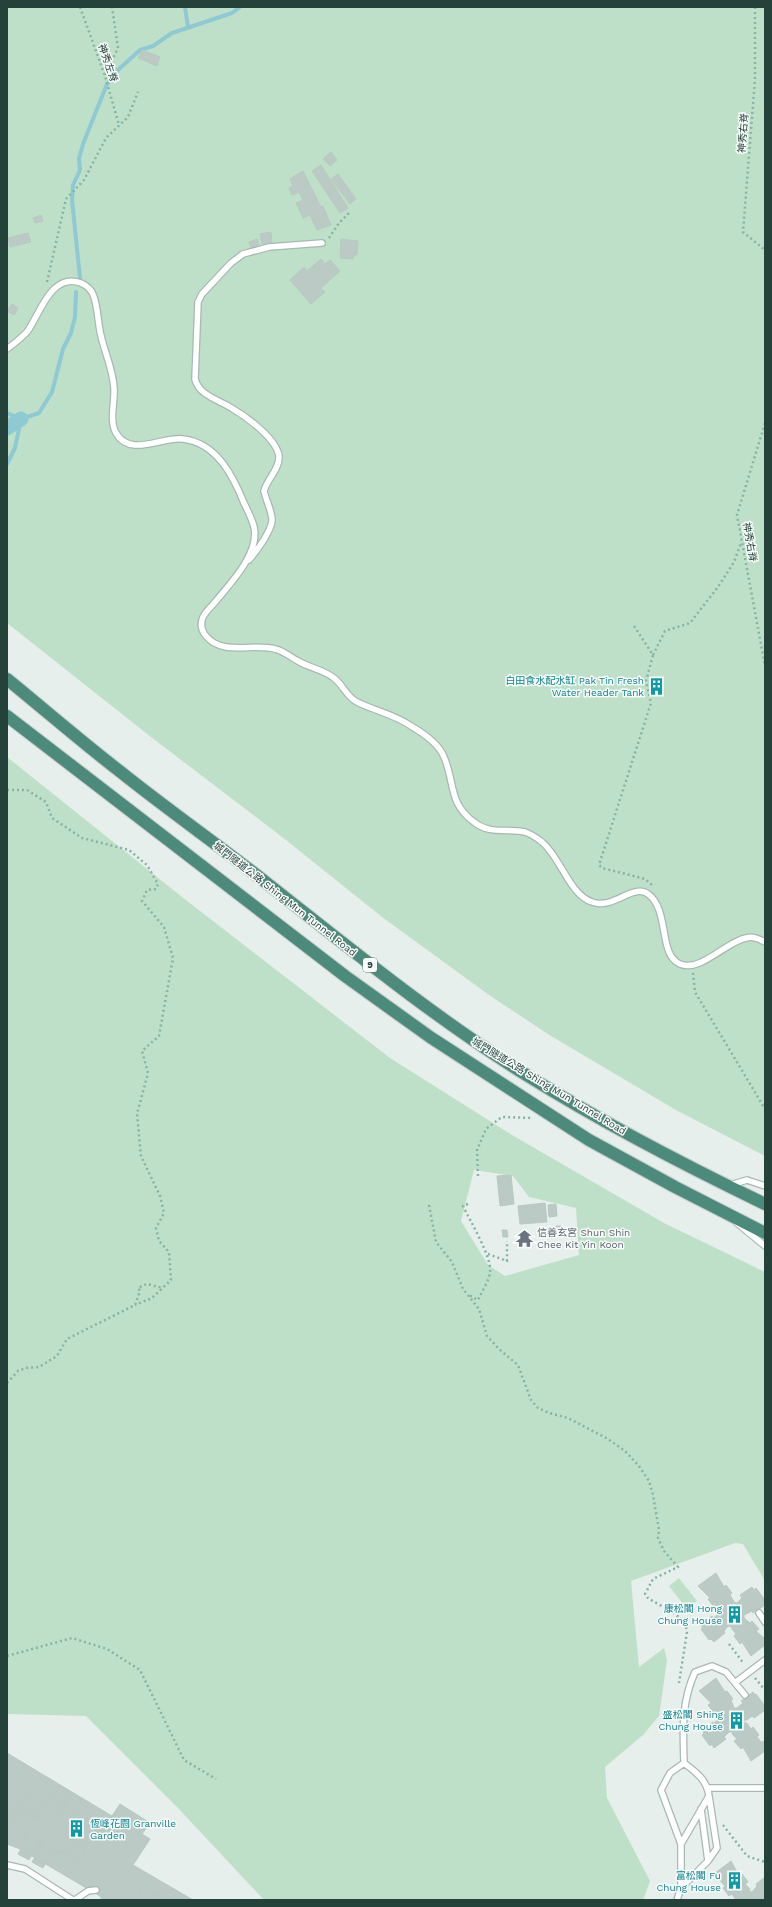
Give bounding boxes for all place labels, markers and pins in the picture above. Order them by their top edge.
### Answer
place label: 白田食水配水缸 Pak Tin Fresh Water Header Tank [505,675,644,698]
building icon: 白田食水配水缸 Pak Tin Fresh Water Header Tank [647,676,667,696]
place label: 信善玄宮 Shun Shin Chee Kit Yin Koon [537,1227,630,1250]
temple icon: 信善玄宮 Shun Shin Chee Kit Yin Koon [514,1228,534,1248]
place label: 康松閣 Hong Chung House [657,1603,723,1626]
building icon: 康松閣 Hong Chung House [725,1604,745,1624]
place label: 盛松閣 Shing Chung House [658,1709,724,1732]
building icon: 盛松閣 Shing Chung House [726,1710,746,1730]
place label: 恆峰花園 Granville Garden [90,1818,176,1841]
building icon: 恆峰花園 Granville Garden [67,1819,87,1839]
place label: 富松閣 Fu Chung House [656,1870,721,1893]
building icon: 富松閣 Fu Chung House [724,1871,744,1891]

